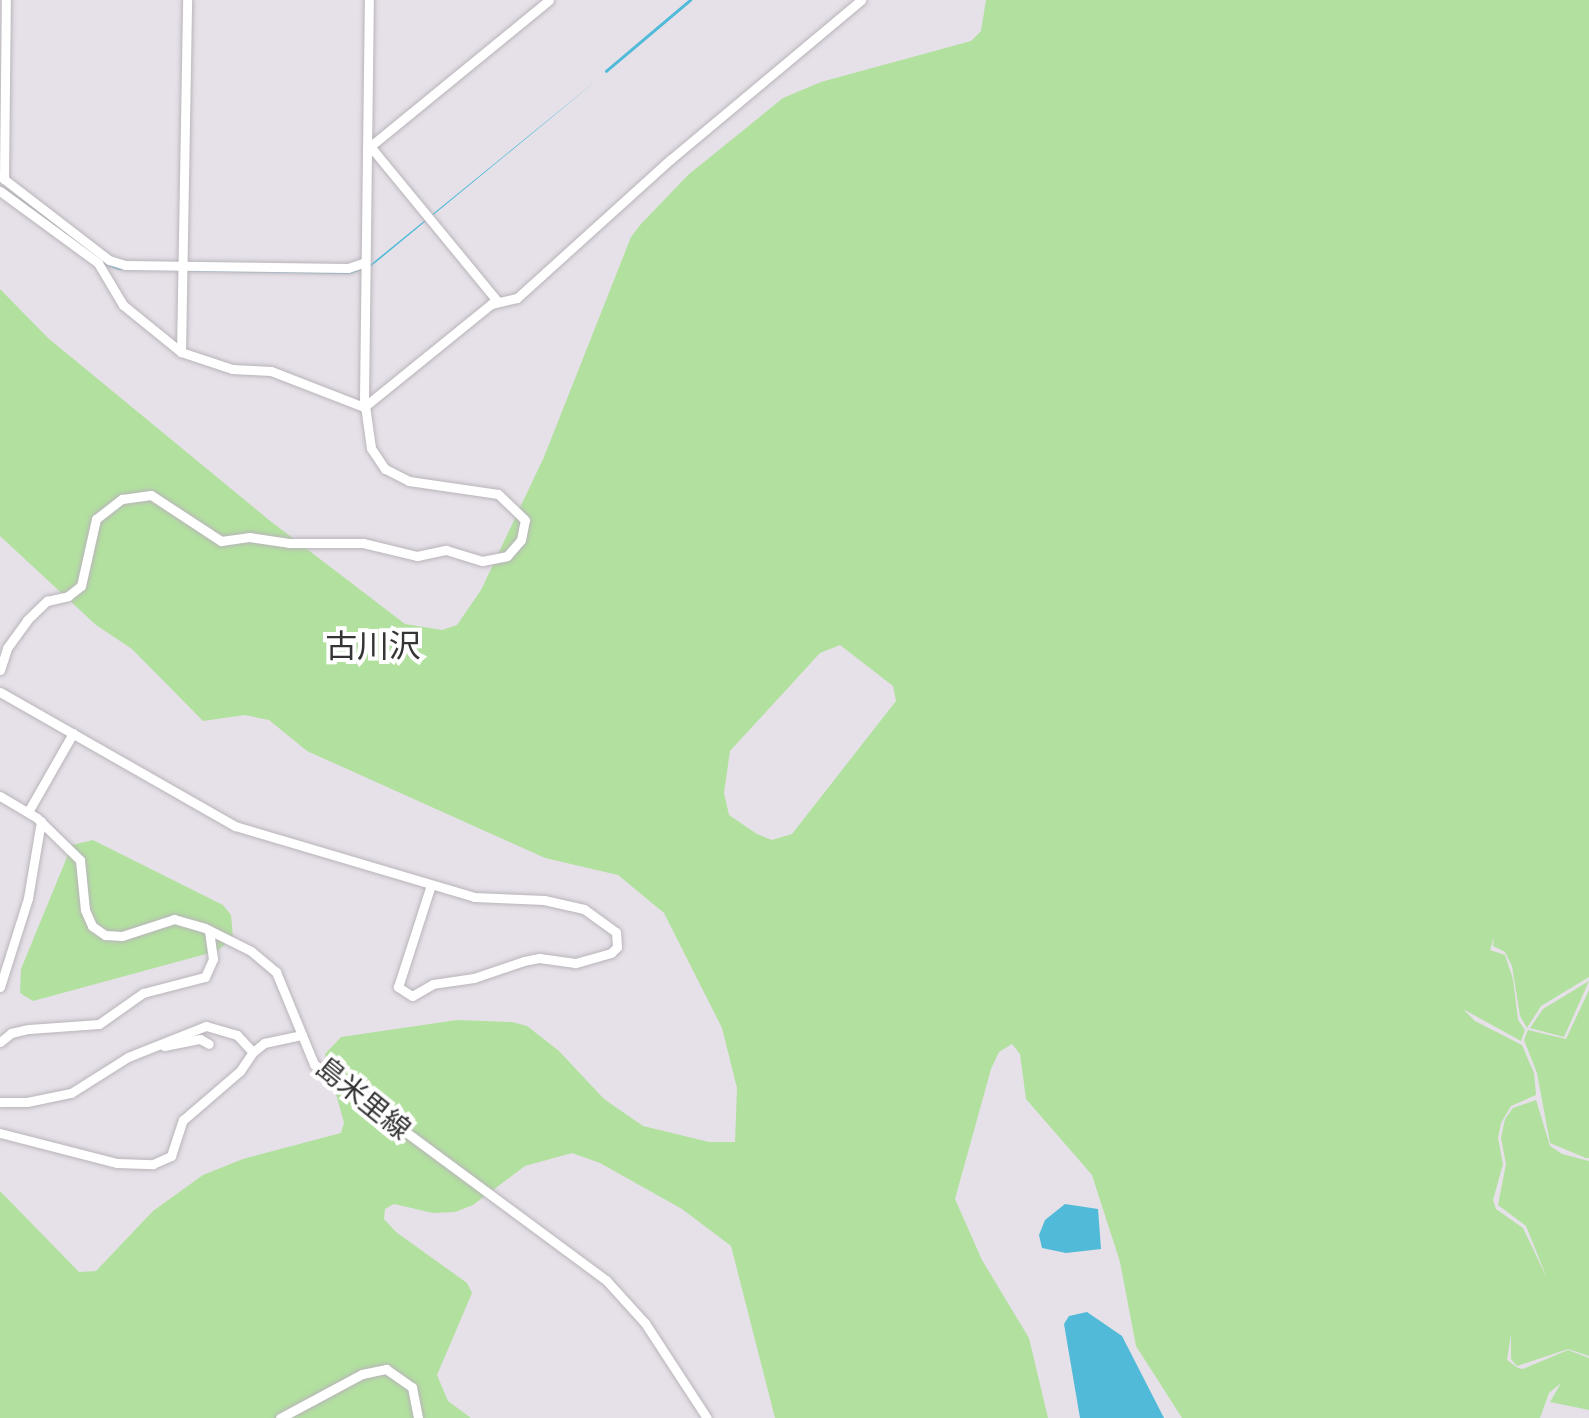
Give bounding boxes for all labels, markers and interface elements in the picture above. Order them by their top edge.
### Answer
district label: 古川沢 [325,627,421,665]
street label: 島米里線 [309,1051,417,1147]

